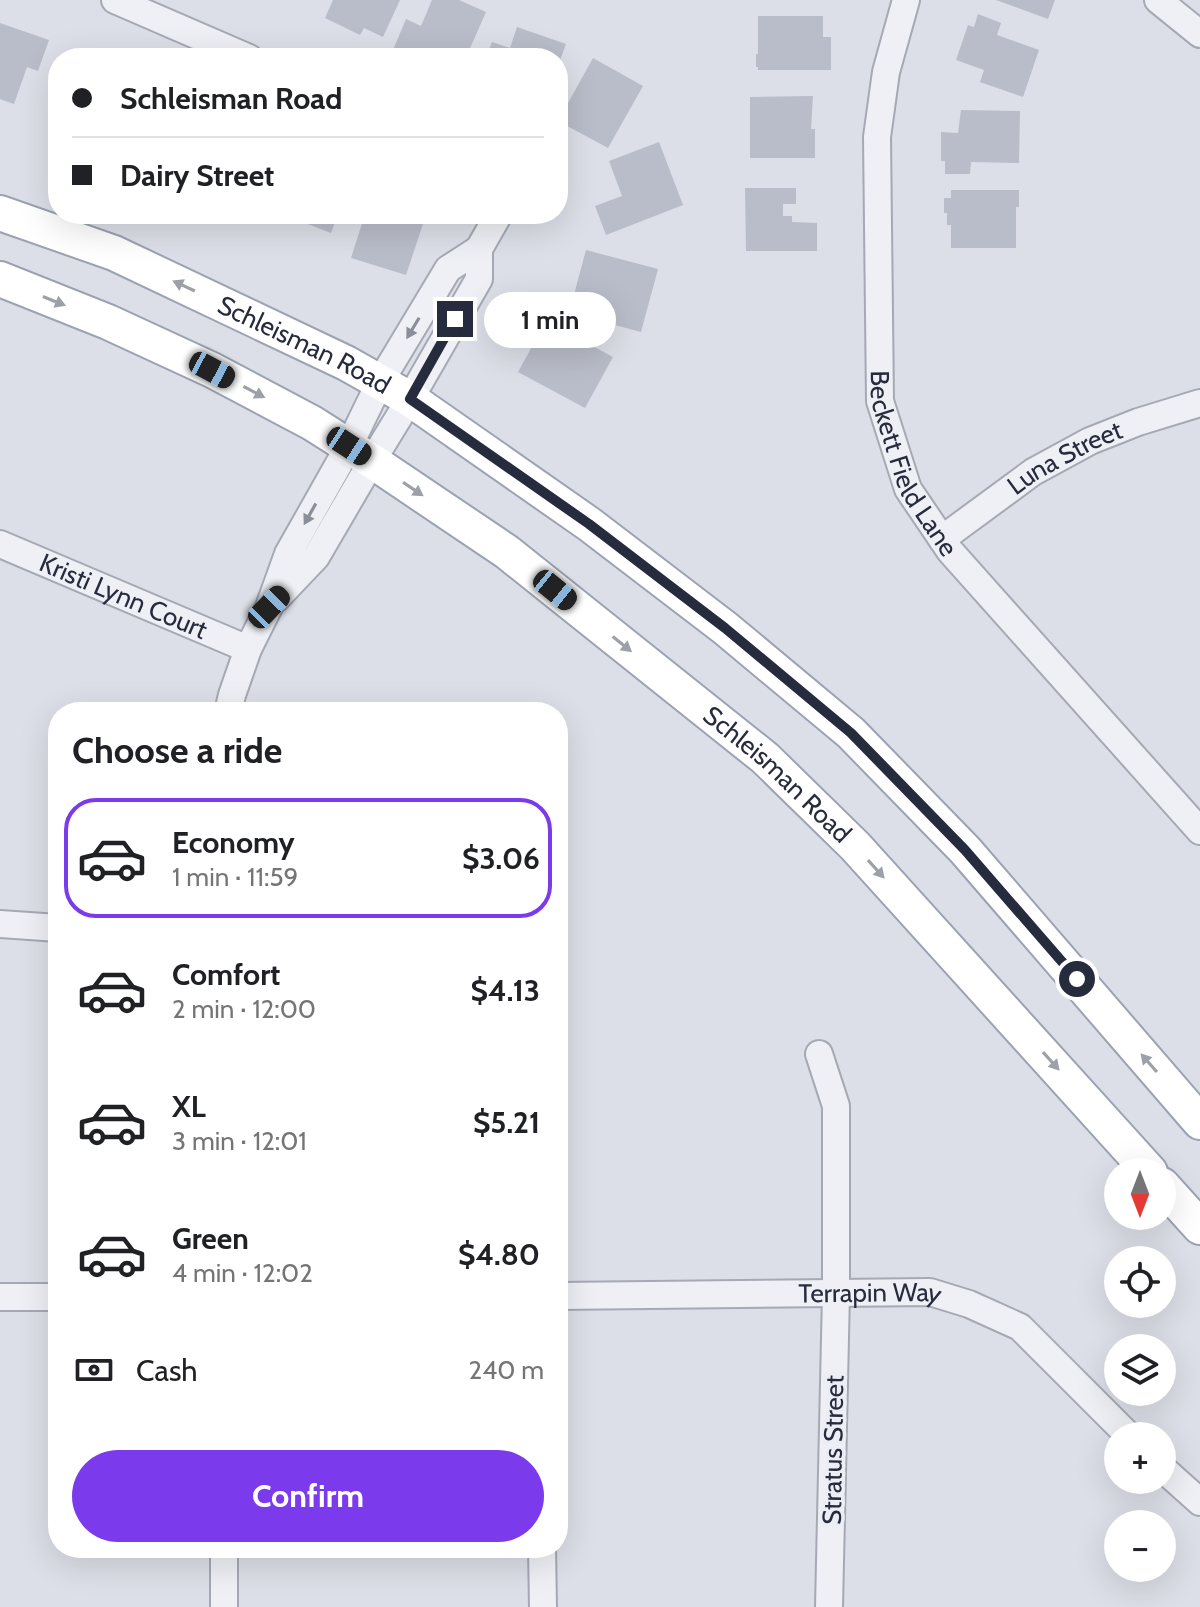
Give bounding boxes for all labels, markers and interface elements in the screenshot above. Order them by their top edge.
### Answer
text: Schleisman Road [120,80,342,117]
text: Dairy Street [120,157,274,194]
one-way arrow [173,279,196,293]
street label: Schleisman Road [213,289,396,401]
callout: 1 min [483,291,615,347]
one-way arrow [42,294,66,307]
route end [437,301,473,337]
text: 1 min [521,304,579,336]
one-way arrow [406,317,420,339]
car [185,348,239,392]
street label: Beckett Field Lane [864,370,965,562]
one-way arrow [242,386,265,399]
street label: Luna Street [1001,414,1127,502]
car [322,423,376,469]
one-way arrow [403,481,424,496]
one-way arrow [303,502,317,525]
street label: Kristi Lynn Court [35,547,212,646]
car [529,566,581,614]
car [244,581,294,633]
one-way arrow [612,635,632,651]
street label: Schleisman Road [697,699,858,849]
text: Choose a ride [72,728,282,772]
icon: car [76,822,148,894]
text: Economy [172,824,295,861]
text: $3.06 [462,840,540,877]
one-way arrow [867,858,884,878]
text: 1 min · 11:59 [172,861,298,893]
icon: car [76,954,148,1026]
text: Comfort [172,956,280,993]
route start [1059,961,1095,997]
text: $4.13 [471,972,540,1009]
text: 2 min · 12:00 [172,993,316,1025]
one-way arrow [1041,1052,1059,1071]
one-way arrow [1141,1053,1158,1073]
icon: car [76,1086,148,1158]
text: XL [172,1088,206,1125]
text: $5.21 [473,1104,540,1141]
text: 3 min · 12:01 [172,1125,307,1157]
north arrow [1104,1158,1176,1230]
map controls [1104,1158,1176,1582]
icon: car [76,1218,148,1290]
text: Green [172,1220,249,1257]
text: $4.80 [458,1236,540,1273]
button: locate [1104,1246,1176,1318]
text: 4 min · 12:02 [172,1257,313,1289]
street label: Terrapin Way [798,1276,946,1311]
button: layers [1104,1334,1176,1406]
icon: cash [72,1348,116,1392]
text: Cash [136,1352,198,1389]
text: 240 m [469,1354,544,1386]
street label: Stratus Street [816,1375,850,1525]
button: + [1104,1422,1176,1494]
button: Confirm [72,1450,544,1542]
button: − [1104,1510,1176,1582]

